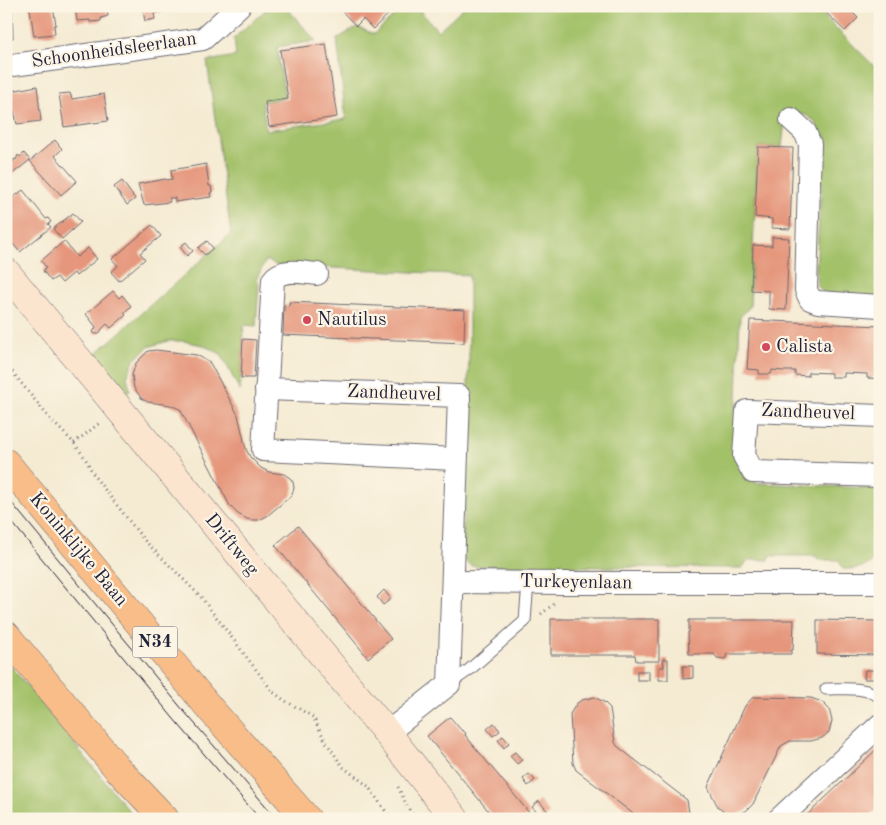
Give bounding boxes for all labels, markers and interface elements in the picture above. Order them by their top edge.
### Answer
street label: Schoonheidsleerlaan [30,30,198,72]
place label: Nautilus [317,311,386,330]
marker: Nautilus [301,314,313,326]
place label: Calista [776,338,833,357]
marker: Calista [760,341,772,353]
street label: Zandheuvel [347,383,441,405]
street label: Zandheuvel [761,402,855,424]
street label: Koninklijke Baan [25,490,131,610]
street label: Driftweg [200,510,262,580]
street label: Turkeyenlaan [520,573,632,593]
road number: N34 [132,626,178,658]

